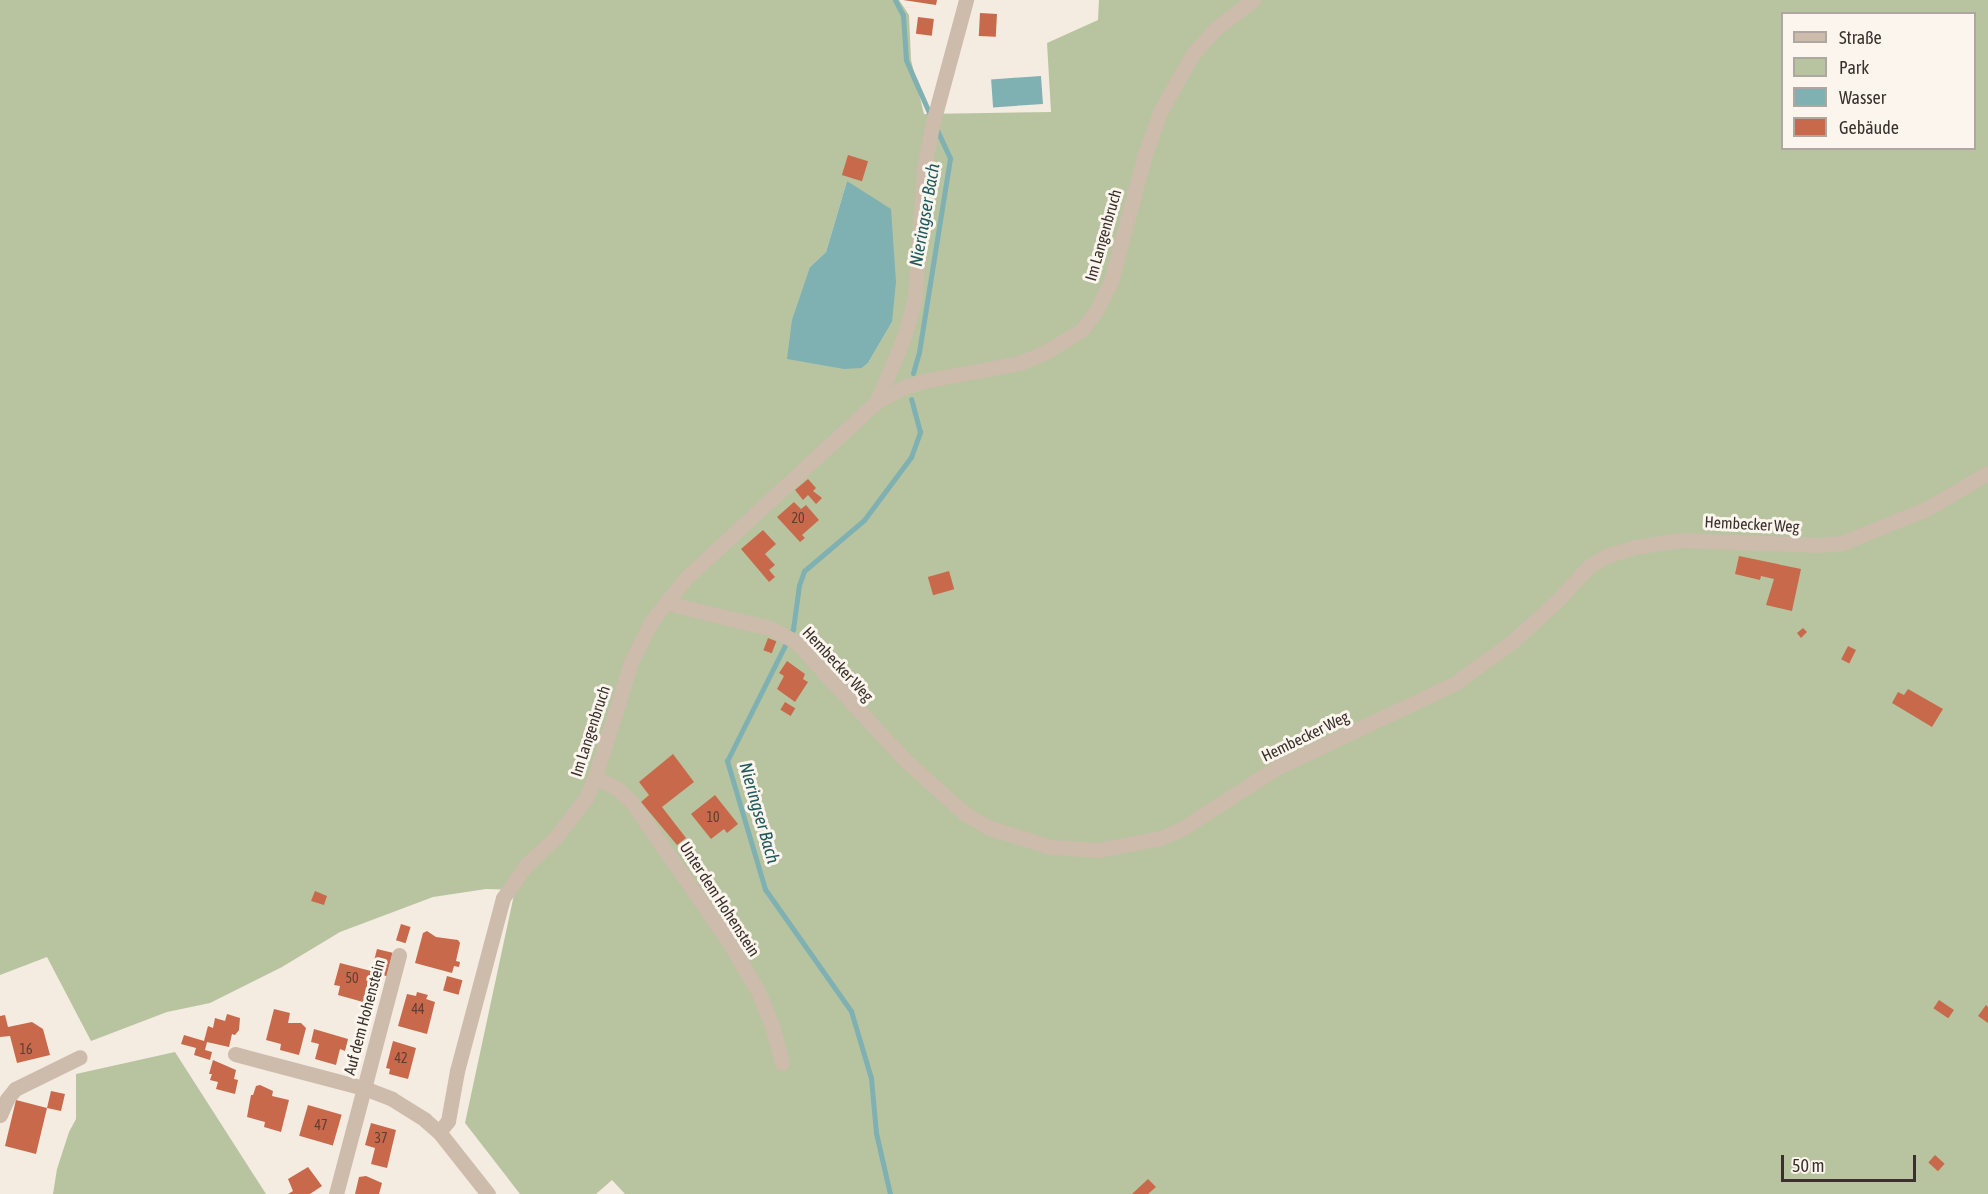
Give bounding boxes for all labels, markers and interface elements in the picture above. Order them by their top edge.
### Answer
legend [1781,12,1976,150]
text: Straße [1839,27,1882,48]
text: Park [1839,57,1869,78]
text: Wasser [1839,87,1886,108]
text: Gebäude [1839,117,1899,138]
water label: Nieringser Bach [905,162,945,268]
street label: Im Langenbruch [1081,187,1125,283]
house number: 20 [791,510,805,526]
street label: Hembecker Weg [1704,512,1800,536]
street label: Hembecker Weg [799,623,877,705]
street label: Im Langenbruch [566,683,614,779]
street label: Hembecker Weg [1258,707,1352,765]
water label: Nieringser Bach [734,760,784,866]
house number: 10 [706,809,720,825]
street label: Unter dem Hohenstein [676,838,764,960]
street label: Auf dem Hohenstein [339,957,389,1077]
house number: 50 [345,970,359,986]
house number: 44 [411,1001,425,1017]
house number: 16 [19,1041,33,1057]
house number: 42 [394,1050,408,1066]
house number: 47 [314,1117,328,1133]
house number: 37 [374,1130,388,1146]
scale bar [1784,1143,1919,1181]
text: 50 m [1792,1155,1824,1176]

